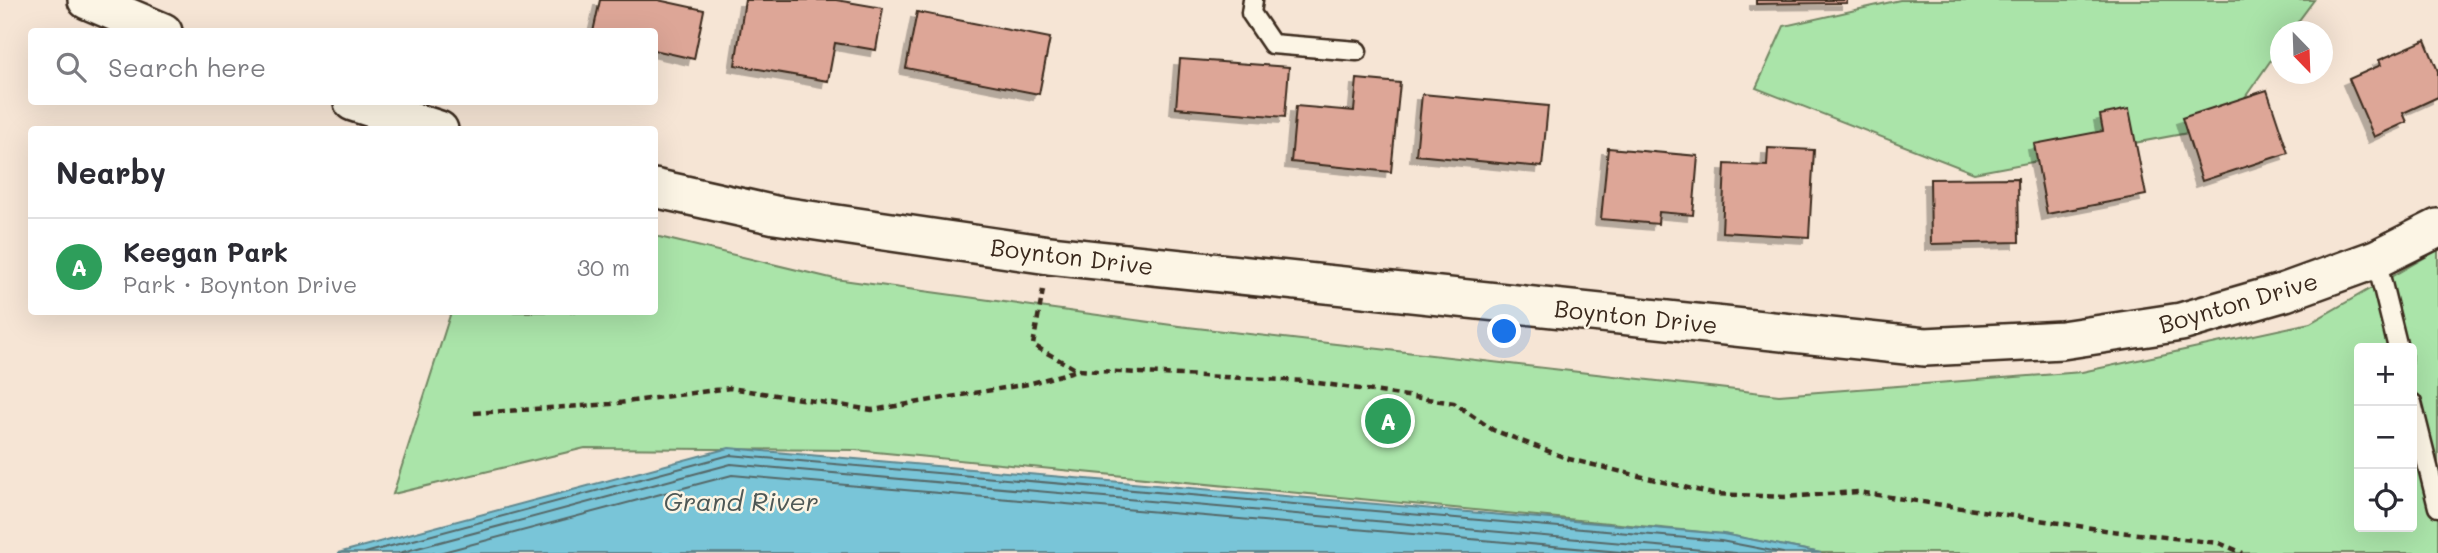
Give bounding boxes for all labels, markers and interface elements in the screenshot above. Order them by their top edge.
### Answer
north arrow [2270,21,2333,84]
search box [28,28,658,105]
icon: search [52,48,90,86]
text: Search here [108,50,266,84]
text: Nearby [56,152,166,192]
street label: Boynton Drive [989,231,1155,281]
text: Keegan Park [123,235,288,269]
text: A [71,252,87,282]
text: 30 m [577,252,630,282]
street label: Boynton Drive [2155,264,2321,340]
text: Park · Boynton Drive [123,269,357,299]
street label: Boynton Drive [1553,292,1719,340]
your location [1487,314,1521,348]
map controls [2354,343,2417,532]
button: + [2354,343,2417,406]
pin: A [1365,395,1411,447]
button: − [2354,406,2417,469]
button: locate [2354,469,2417,532]
water label: Grand River [663,484,819,518]

